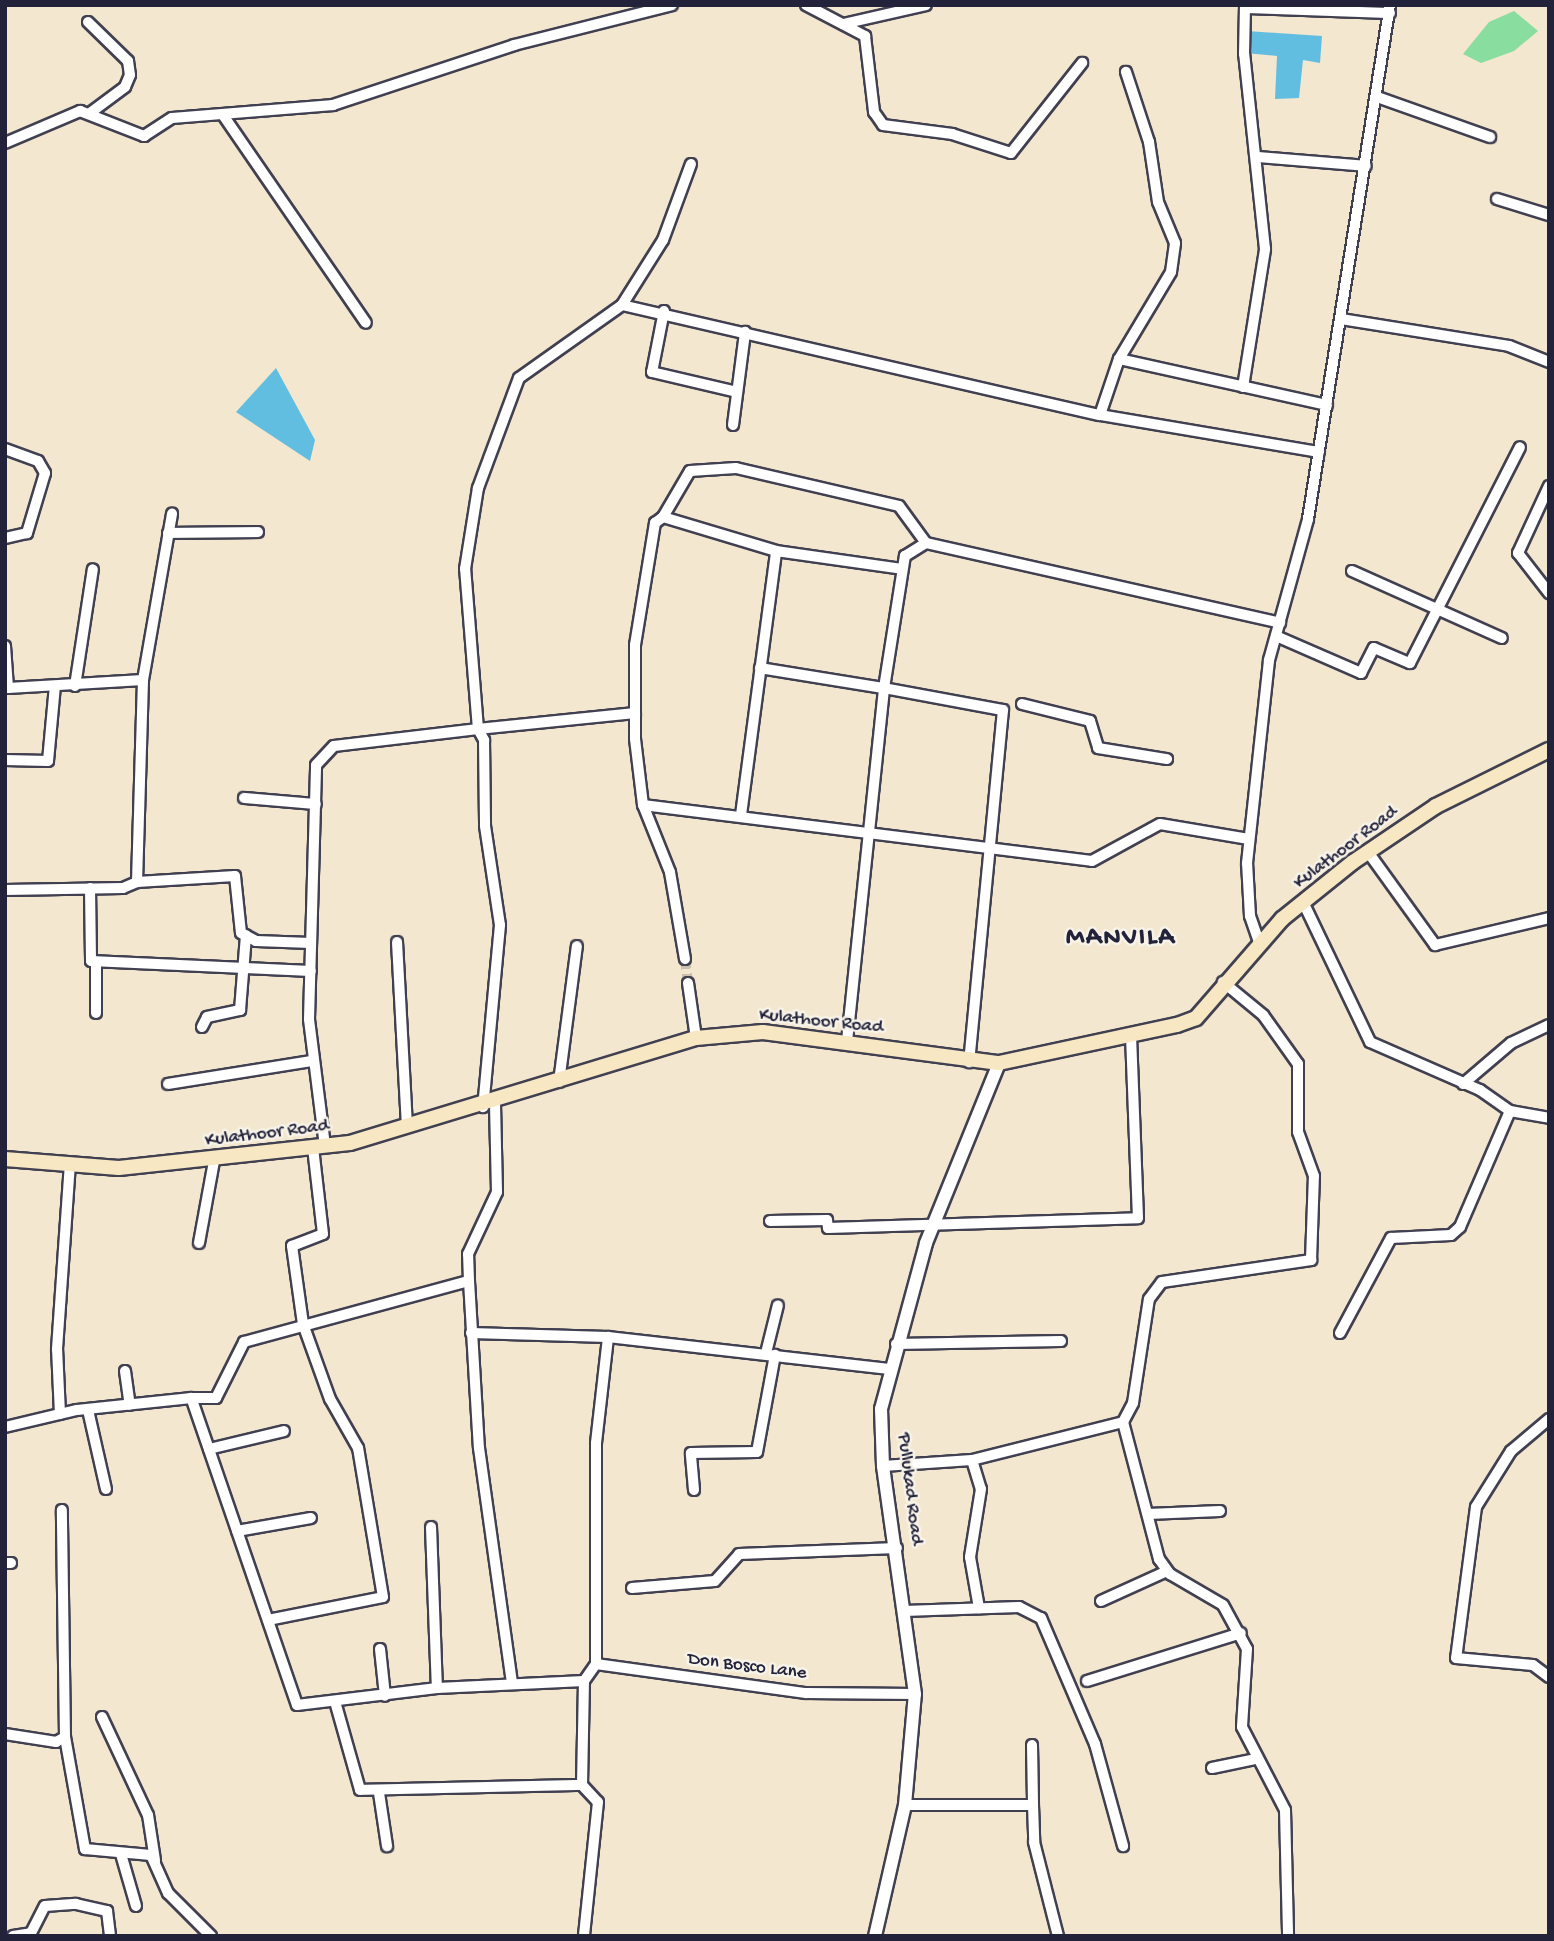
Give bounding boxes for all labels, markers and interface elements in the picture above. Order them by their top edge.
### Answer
street label: Kulathoor Road [1289,801,1403,895]
district label: MANVILA [1067,923,1175,955]
street label: Kulathoor Road [758,1004,884,1040]
street label: Kulathoor Road [204,1115,330,1153]
street label: Pullukad Road [891,1432,927,1546]
street label: Don Bosco Lane [686,1648,808,1686]

